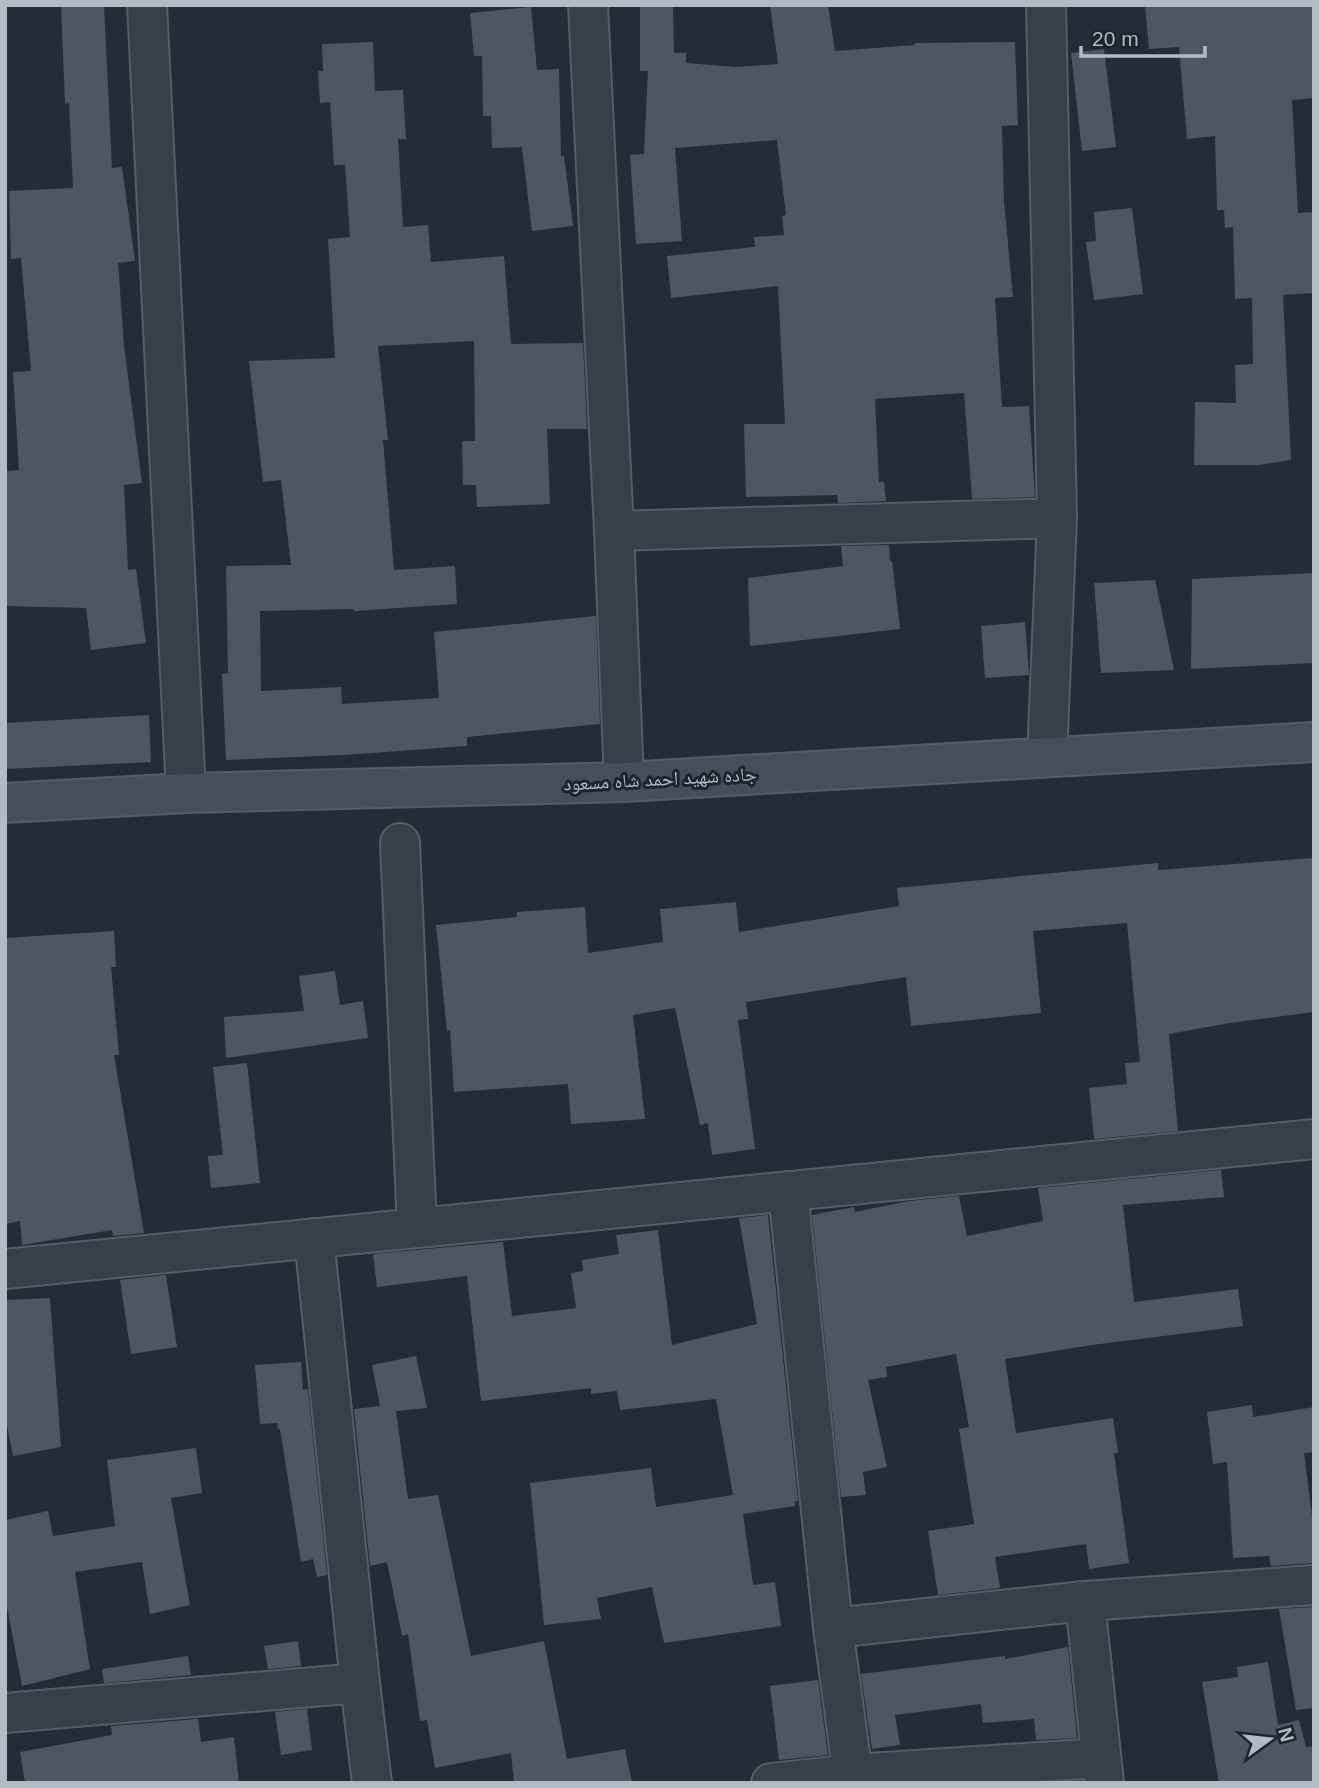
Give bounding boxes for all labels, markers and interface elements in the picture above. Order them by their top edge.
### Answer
scale bar [1081,14,1205,58]
text: 20 m [1092,27,1139,50]
street label: جاده شهيد احمد شاه مسعود [563,763,757,796]
north arrow [1235,1704,1305,1774]
text: N [1274,1725,1298,1744]

